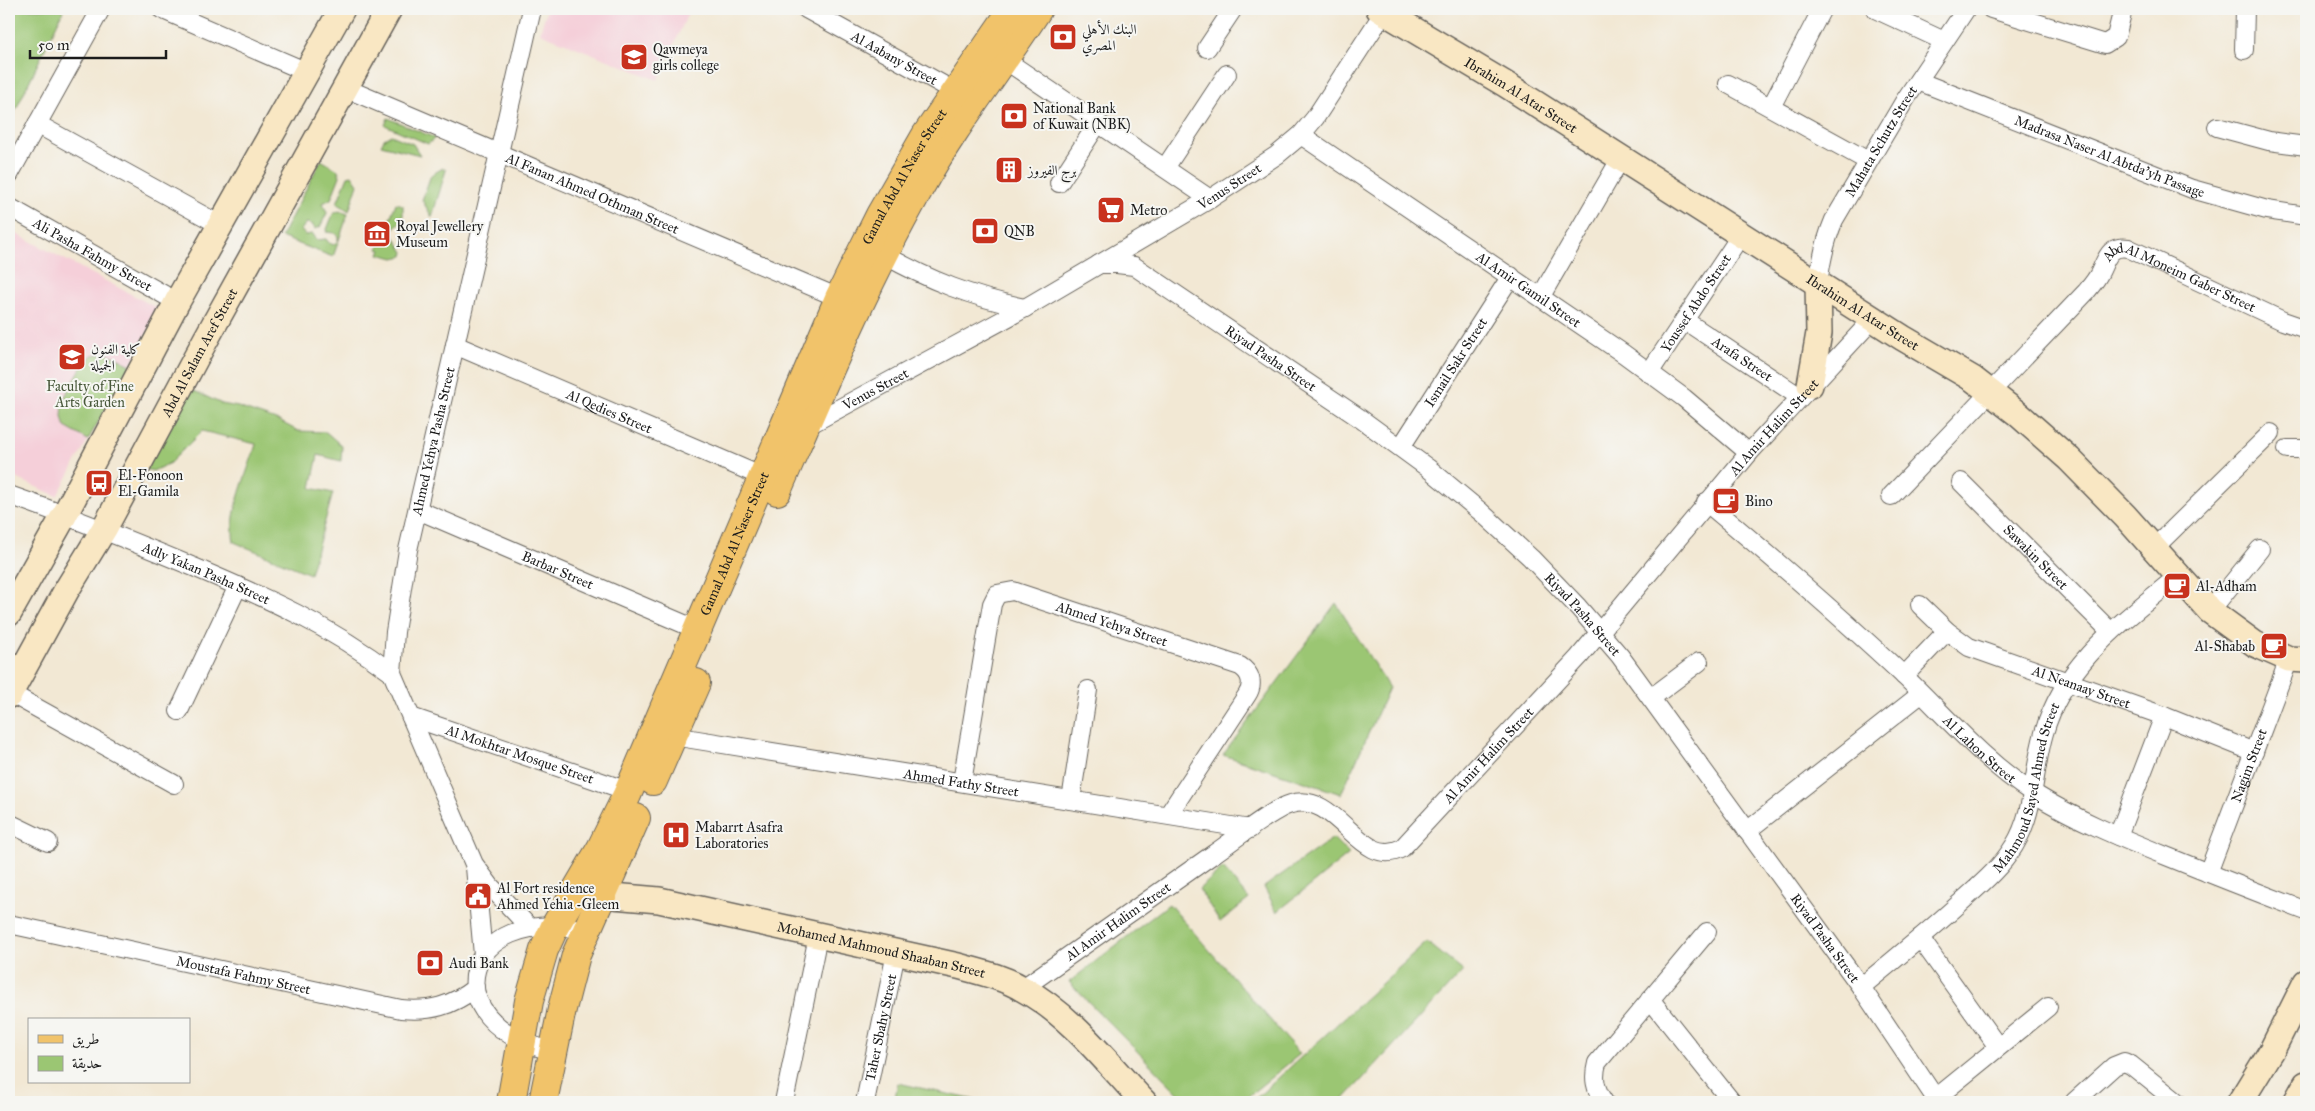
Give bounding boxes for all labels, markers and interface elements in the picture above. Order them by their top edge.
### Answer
place label: البنك الأهلي المصري [1082,19,1137,57]
bank icon: البنك الأهلي المصري [1048,22,1078,52]
street label: Al Aabany Street [847,27,941,89]
scale bar [30,28,166,60]
text: 50 m [38,36,70,54]
place label: Qawmeya girls college [653,41,719,74]
school or university icon: Qawmeya girls college [619,42,649,72]
street label: Ibrahim Al Atar Street [1461,53,1581,137]
street label: Mahata Schutz Street [1841,82,1921,200]
place label: National Bank of Kuwait (NBK) [1033,100,1131,134]
bank icon: National Bank of Kuwait (NBK) [999,101,1029,131]
street label: Gamal Abd Al Naser Street [858,105,950,247]
street label: Madrasa Naser Al Abtda'yh Passage [2012,111,2207,201]
street label: Al Fanan Ahmed Othman Street [503,149,682,238]
building icon: برج الفيروز [994,155,1024,185]
street label: Venus Street [1194,159,1264,213]
place label: برج الفيروز [1026,162,1077,183]
supermarket icon: Metro [1096,195,1126,225]
place label: Metro [1130,202,1167,219]
street label: Ali Pasha Fahmy Street [29,213,155,295]
bank icon: QNB [970,216,1000,246]
place label: Royal Jewellery Museum [396,218,484,251]
museum icon: Royal Jewellery Museum [362,219,392,249]
place label: QNB [1004,223,1035,240]
street label: Abd Al Moneim Gaber Street [2098,239,2259,315]
street label: Al Amir Gamil Street [1472,247,1584,331]
street label: Youssef Abdo Street [1657,251,1734,356]
street label: Ibrahim Al Atar Street [1803,270,1922,354]
street label: Abd Al Salam Aref Street [157,285,241,421]
street label: Ismail Sakr Street [1421,314,1491,410]
street label: Riyad Pasha Street [1222,321,1320,395]
street label: Arafa Street [1708,332,1776,385]
place label: كلية الفنون الجميلة [90,341,141,374]
school or university icon: كلية الفنون الجميلة [57,342,87,372]
street label: Venus Street [839,364,911,414]
street label: Ahmed Yehya Pasha Street [408,365,458,518]
street label: Al Amir Halim Street [1725,375,1822,480]
park label: Faculty of Fine Arts Garden [46,378,134,411]
street label: Al Qedies Street [563,385,655,437]
place label: El-Fonoon El-Gamila [118,467,183,500]
bus stop icon: El-Fonoon El-Gamila [84,468,114,498]
street label: Gamal Abd Al Naser Street [696,469,772,618]
cafe icon: Bino [1711,486,1741,516]
place label: Bino [1745,493,1773,510]
street label: Sawakin Street [2000,521,2072,593]
street label: Adly Yakan Pasha Street [139,538,273,608]
street label: Barbar Street [519,547,596,593]
street label: Riyad Pasha Street [1541,569,1625,659]
cafe icon: Al-Adham [2162,571,2192,601]
place label: Al-Adham [2195,578,2257,595]
street label: Ahmed Yehya Street [1053,597,1170,650]
cafe icon: Al-Shabab [2259,631,2289,661]
place label: Al-Shabab [2194,638,2255,655]
street label: Al Neanaay Street [2029,661,2133,712]
street label: Mahmoud Sayed Ahmed Street [1989,699,2063,876]
street label: Al Amir Halim Street [1439,703,1537,807]
street label: Al Lahon Street [1939,711,2020,787]
street label: Al Mokhtar Mosque Street [443,721,596,787]
street label: Nagim Street [2227,726,2270,805]
street label: Ahmed Fathy Street [901,765,1020,800]
place label: Mabarrt Asafra Laboratories [695,819,783,852]
hospital icon: Mabarrt Asafra Laboratories [661,820,691,850]
street label: Al Amir Halim Street [1061,878,1174,965]
place label: Al Fort residence Ahmed Yehia -Gleem [496,880,619,913]
public building icon: Al Fort residence Ahmed Yehia -Gleem [463,881,493,911]
street label: Riyad Pasha Street [1787,890,1864,986]
street label: Mohamed Mahmoud Shaaban Street [776,918,987,982]
bank icon: Audi Bank [415,948,445,978]
street label: Moustafa Fahmy Street [175,952,312,998]
place label: Audi Bank [448,955,509,972]
street label: Taher Sbahy Street [861,972,900,1083]
legend [28,1018,190,1084]
text: طريق [72,1030,99,1049]
text: حديقة [72,1054,102,1072]

